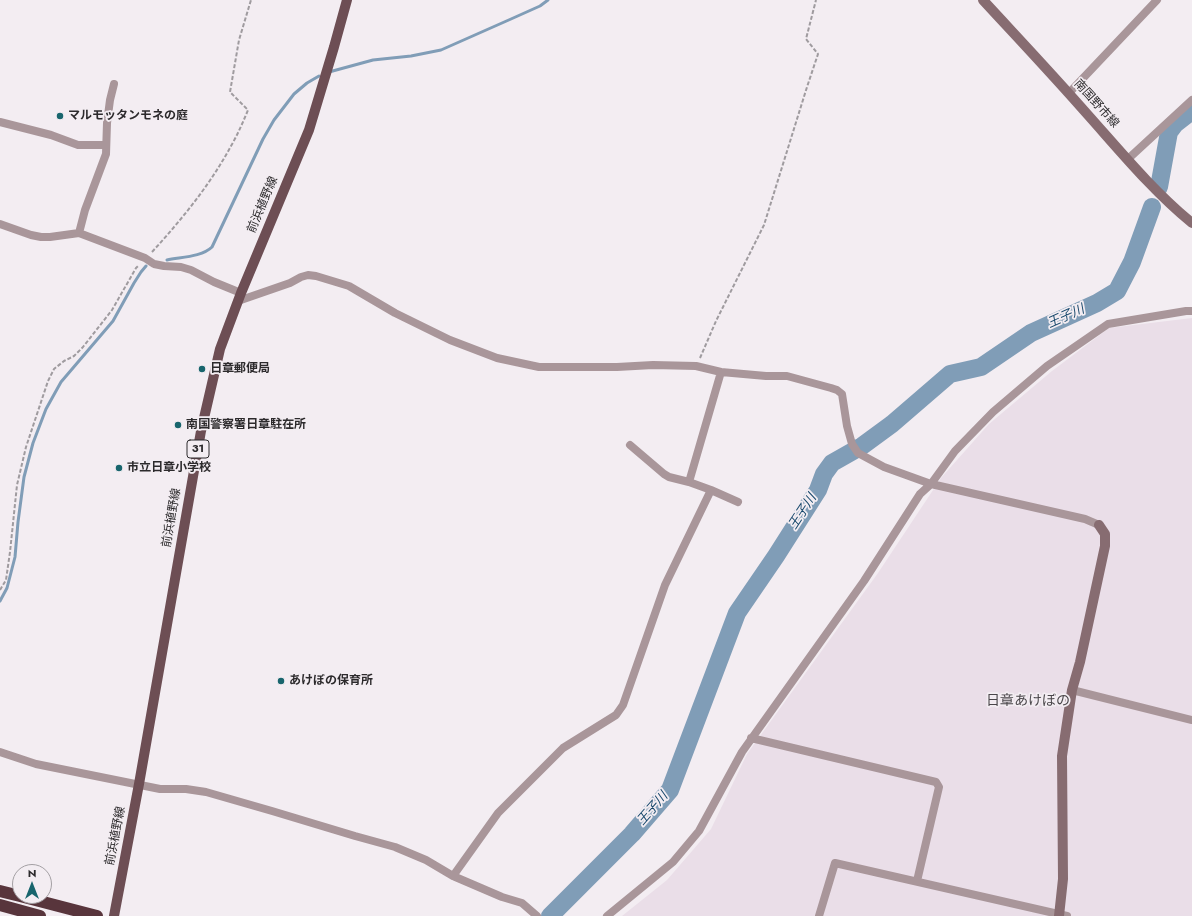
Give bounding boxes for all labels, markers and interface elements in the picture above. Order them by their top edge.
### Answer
street label: 南国野市線 [1071,77,1121,131]
place label: マルモッタンモネの庭 [68,109,188,123]
marker: マルモッタンモネの庭 [55,111,65,121]
street label: 前浜植野線 [245,175,281,235]
water label: 王子川 [1045,302,1087,332]
place label: 日章郵便局 [210,362,270,376]
marker: 日章郵便局 [197,364,207,374]
place label: 南国警察署日章駐在所 [186,418,306,432]
marker: 南国警察署日章駐在所 [173,420,183,430]
road number: 31 [187,440,209,458]
place label: 市立日章小学校 [127,461,211,475]
marker: 市立日章小学校 [114,463,124,473]
street label: 前浜植野線 [160,487,184,549]
water label: 王子川 [786,491,820,533]
place label: あけぼの保育所 [289,674,373,688]
marker: あけぼの保育所 [276,676,286,686]
district label: 日章あけぼの [986,694,1070,710]
water label: 王子川 [634,789,672,829]
street label: 前浜植野線 [103,805,129,867]
north arrow [12,864,52,904]
text: N [28,865,36,881]

